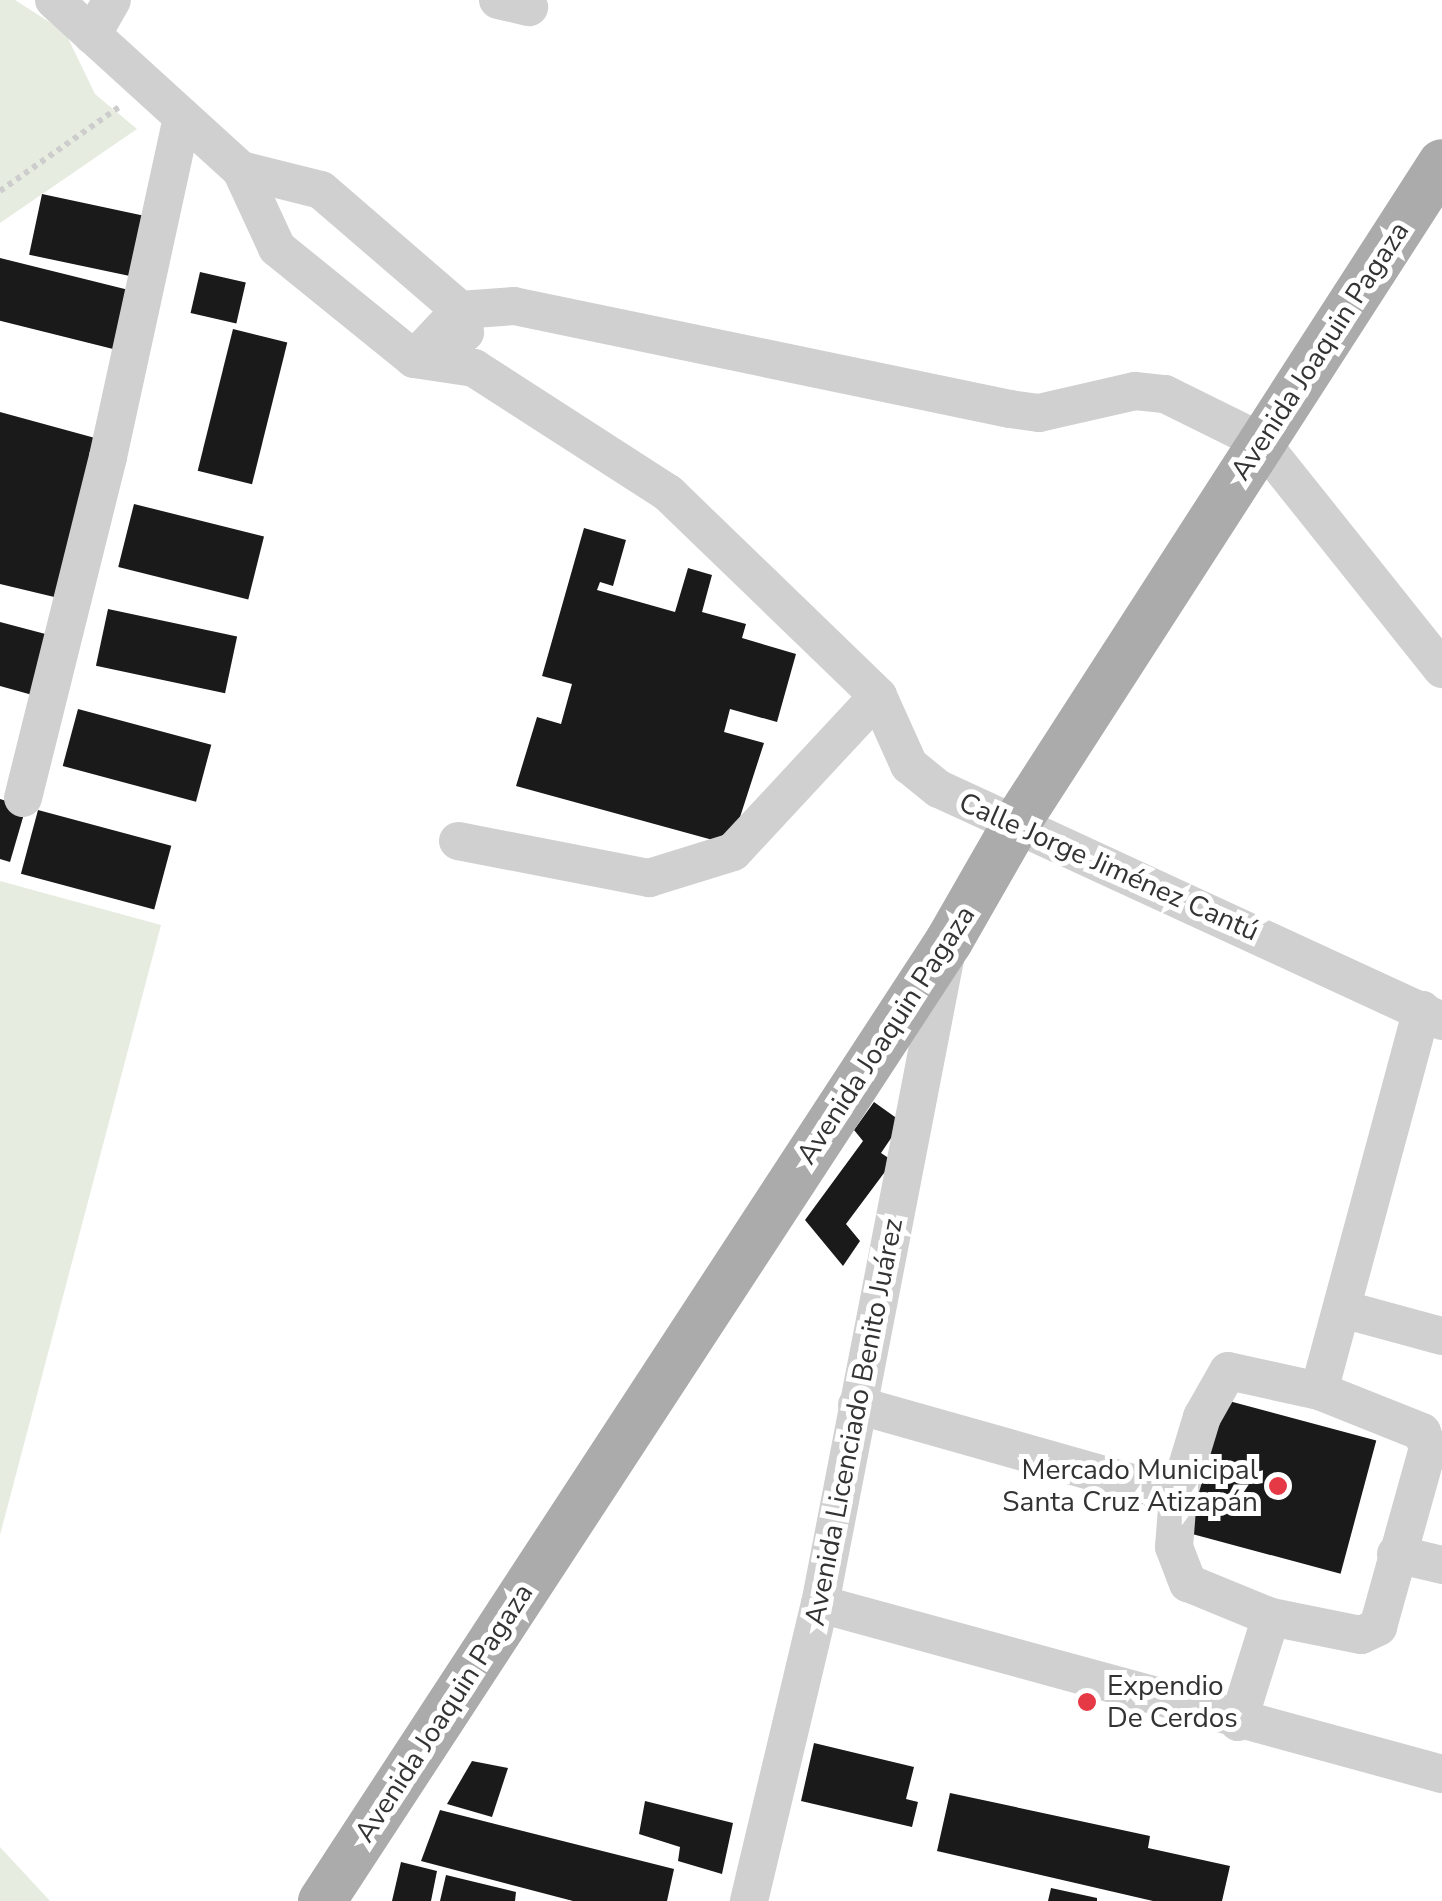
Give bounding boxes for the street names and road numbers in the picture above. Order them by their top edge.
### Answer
street label: Avenida Joaquin Pagaza [1224,215,1416,487]
street label: Calle Jorge Jiménez Cantú [954,786,1264,948]
street label: Avenida Joaquin Pagaza [790,899,982,1171]
street label: Avenida Licenciado Benito Juárez [798,1216,910,1628]
street label: Avenida Joaquin Pagaza [348,1577,540,1849]

